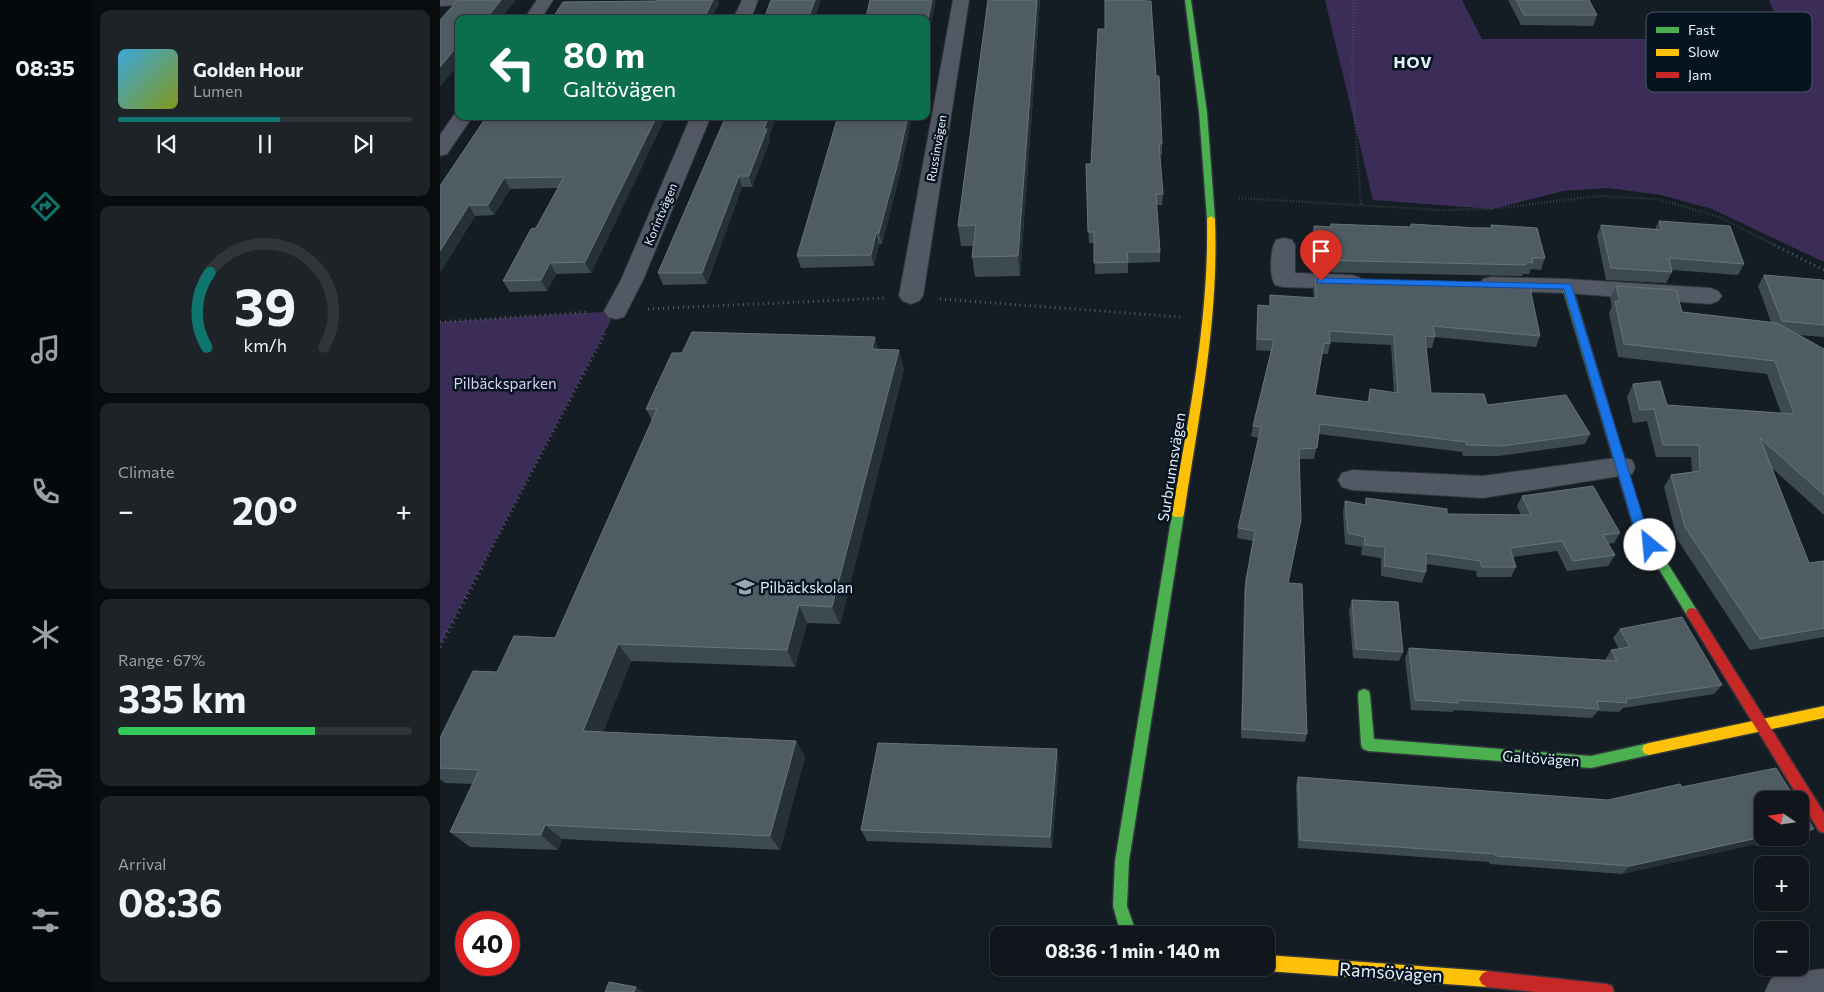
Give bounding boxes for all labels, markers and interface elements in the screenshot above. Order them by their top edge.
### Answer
legend [1646,12,1812,92]
text: Fast [1688,21,1715,38]
text: 80 m [563,32,645,75]
icon: left [480,35,545,100]
text: Slow [1688,43,1719,60]
district label: HOV [1393,52,1433,71]
text: 08:35 [15,54,75,81]
text: Golden Hour [193,58,303,81]
text: Jam [1688,66,1712,83]
text: Galtövägen [563,75,676,102]
text: Lumen [193,81,243,100]
street label: Russinvägen [923,114,949,182]
icon: previous [153,130,181,158]
icon: pause [251,130,279,158]
icon: next [349,130,377,158]
street label: Korintvägen [641,181,679,247]
icon: directions [28,189,63,224]
pin [1300,230,1342,281]
icon: arrive [1307,237,1335,265]
text: 39 [234,273,296,337]
icon: music [28,332,63,367]
text: km/h [243,334,287,356]
park label: Pilbäcksparken [453,374,557,392]
street label: Surbrunnsvägen [1153,411,1189,523]
text: Climate [118,462,174,481]
icon: phone [28,474,63,509]
text: 20° [232,486,298,533]
text: − [118,493,134,527]
text: + [396,493,412,527]
position arrow [1623,518,1675,570]
school or university icon: Pilbäckskolan [734,576,756,598]
place label: Pilbäckskolan [760,578,853,596]
icon: climate [28,617,63,652]
text: Range · 67% [118,650,205,669]
text: 335 km [118,674,246,721]
street label: Galtövägen [1502,746,1580,770]
icon: car [28,760,63,795]
north arrow [1754,791,1809,846]
map controls [1754,791,1809,976]
text: Arrival [118,854,166,873]
button: + [1754,856,1809,911]
text: 08:36 [118,878,222,925]
icon: filters [28,903,63,938]
speed limit sign: 40 [455,911,520,976]
button: − [1754,921,1809,976]
text: 08:36 · 1 min · 140 m [1045,939,1220,962]
street label: Ramsövägen [1339,957,1443,987]

